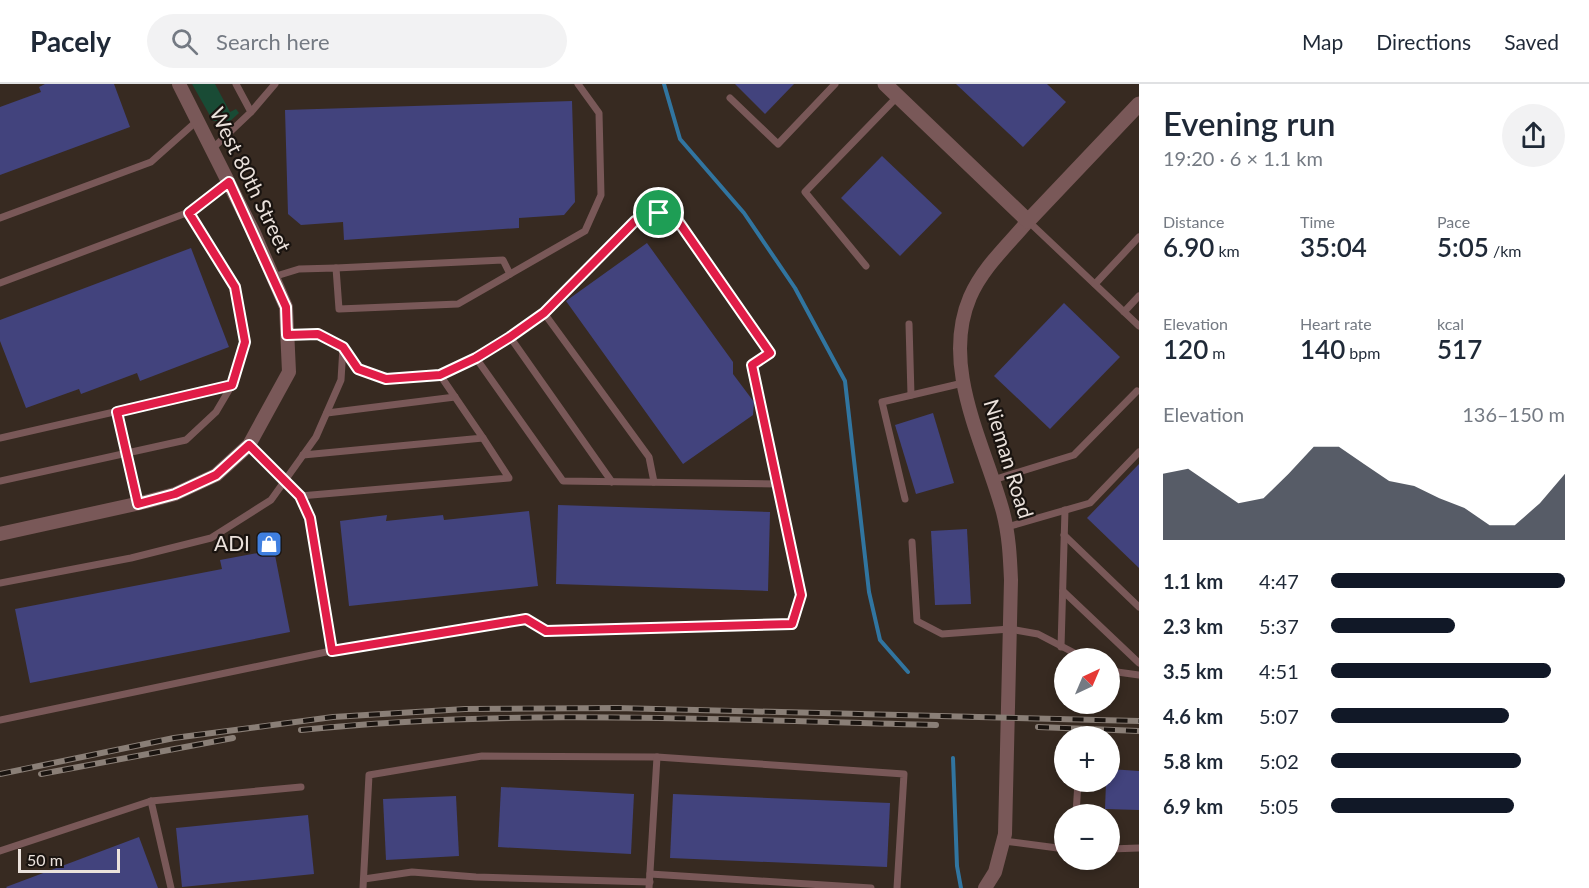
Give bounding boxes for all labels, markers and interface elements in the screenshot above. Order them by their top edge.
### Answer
search box [147,14,567,68]
text: Pacely [30,24,111,58]
icon: search [168,25,201,58]
text: Search here [216,28,330,55]
text: Map [1302,29,1343,54]
text: Directions [1376,29,1471,54]
text: Saved [1504,29,1559,54]
street label: West 80th Street [205,103,297,256]
text: Evening run [1163,103,1336,143]
button: share [1502,104,1565,167]
text: 19:20 · 6 × 1.1 km [1163,146,1323,170]
pin [633,187,684,238]
icon: arrive [642,196,675,229]
text: Distance [1163,212,1224,231]
text: Time [1300,212,1335,231]
text: Pace [1437,212,1470,231]
text: 6.90 [1163,231,1214,263]
text: 35:04 [1300,231,1367,263]
text: 5:05 [1437,231,1489,263]
text: km [1214,241,1240,260]
text: /km [1489,241,1521,260]
text: Elevation [1163,314,1228,333]
text: Heart rate [1300,314,1372,333]
text: kcal [1437,314,1464,333]
text: 120 [1163,333,1208,365]
text: 140 [1300,333,1345,365]
text: 517 [1437,333,1482,365]
text: m [1208,343,1226,362]
text: bpm [1345,343,1380,362]
street label: Nieman Road [979,396,1039,521]
text: Elevation [1163,402,1244,426]
text: 136–150 m [1462,402,1565,426]
shop icon: ADI [254,529,284,559]
place label: ADI [214,530,250,555]
text: 1.1 km [1163,569,1223,593]
text: 4:47 [1259,569,1299,593]
text: 2.3 km [1163,614,1223,638]
text: 5:37 [1259,614,1299,638]
north arrow [1054,648,1120,714]
map controls [1054,648,1120,870]
text: 3.5 km [1163,659,1223,683]
text: 4:51 [1259,659,1299,683]
text: 4.6 km [1163,704,1223,728]
text: 5:07 [1259,704,1299,728]
button: + [1054,726,1120,792]
text: 5.8 km [1163,749,1223,773]
text: 5:02 [1259,749,1299,773]
text: 6.9 km [1163,794,1223,818]
text: 5:05 [1259,794,1299,818]
button: − [1054,804,1120,870]
scale bar [18,846,120,874]
text: 50 m [27,850,63,869]

